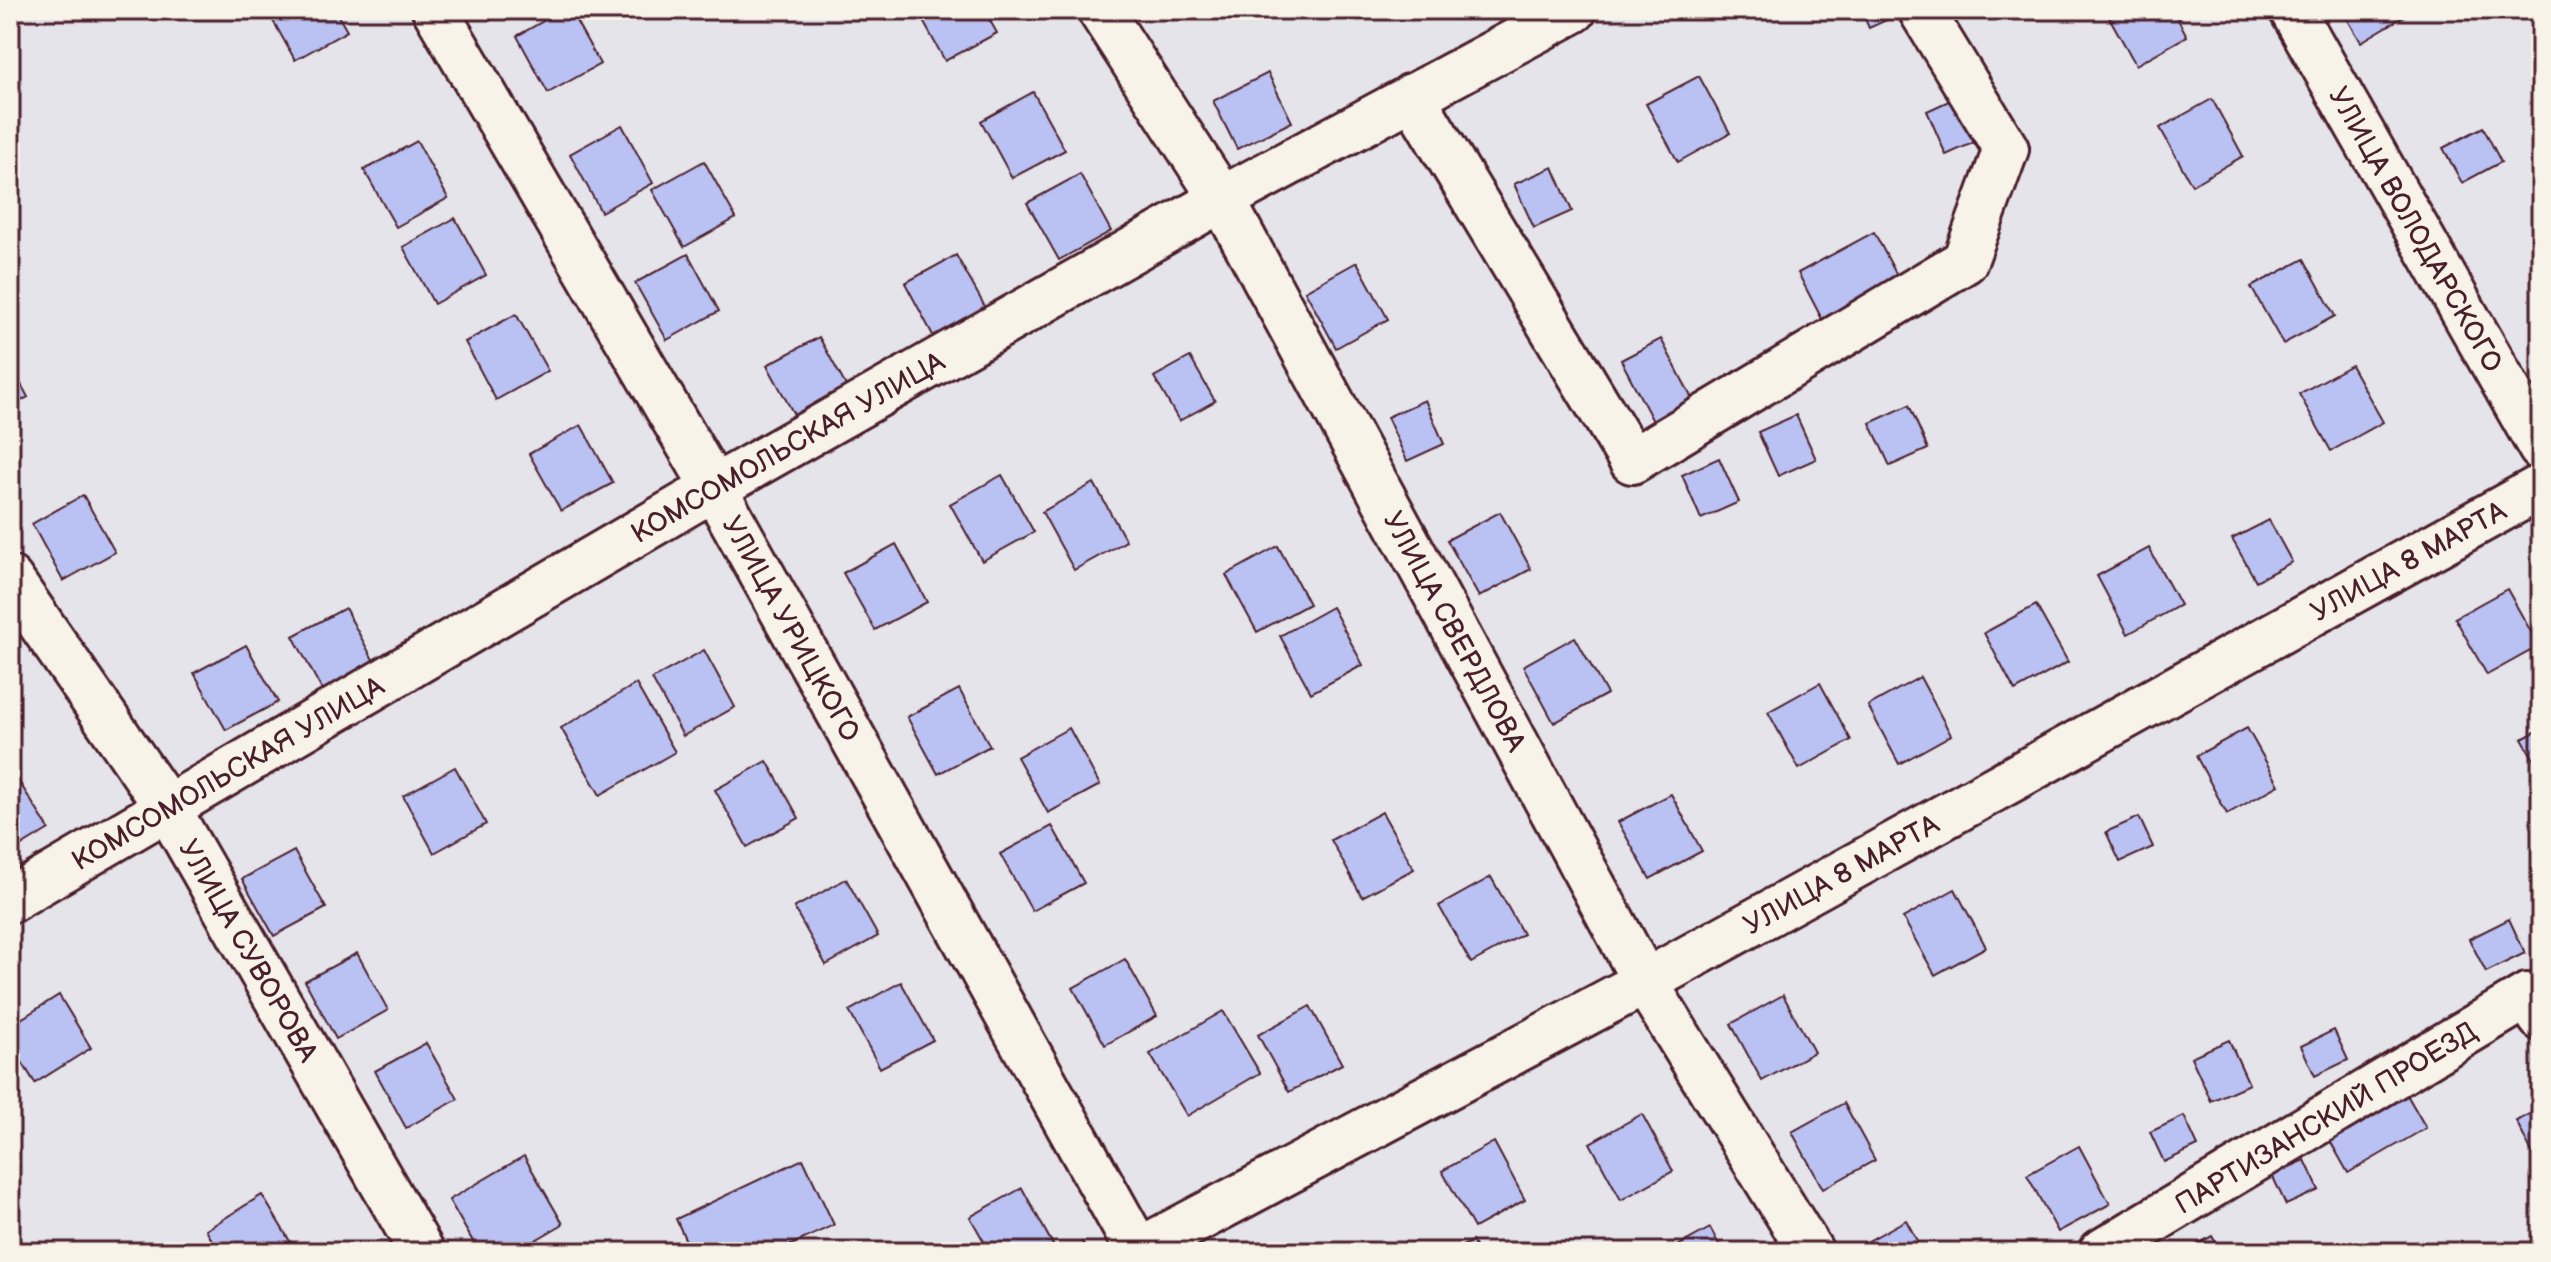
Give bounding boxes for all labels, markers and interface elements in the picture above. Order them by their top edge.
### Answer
street label: УЛИЦА ВОЛОДАРСКОГО [2321,81,2509,378]
street label: КОМСОМОЛЬСКАЯ УЛИЦА [626,345,952,551]
street label: УЛИЦА 8 МАРТА [2305,494,2513,629]
street label: УЛИЦА СВЕРДЛОВА [1376,506,1533,758]
street label: УЛИЦА УРИЦКОГО [715,511,867,748]
street label: КОМСОМОЛЬСКАЯ УЛИЦА [66,669,391,878]
street label: УЛИЦА 8 МАРТА [1738,807,1946,942]
street label: УЛИЦА СУВОРОВА [171,834,325,1069]
street label: ПАРТИЗАНСКИЙ ПРОЕЗД [2170,1015,2483,1222]

